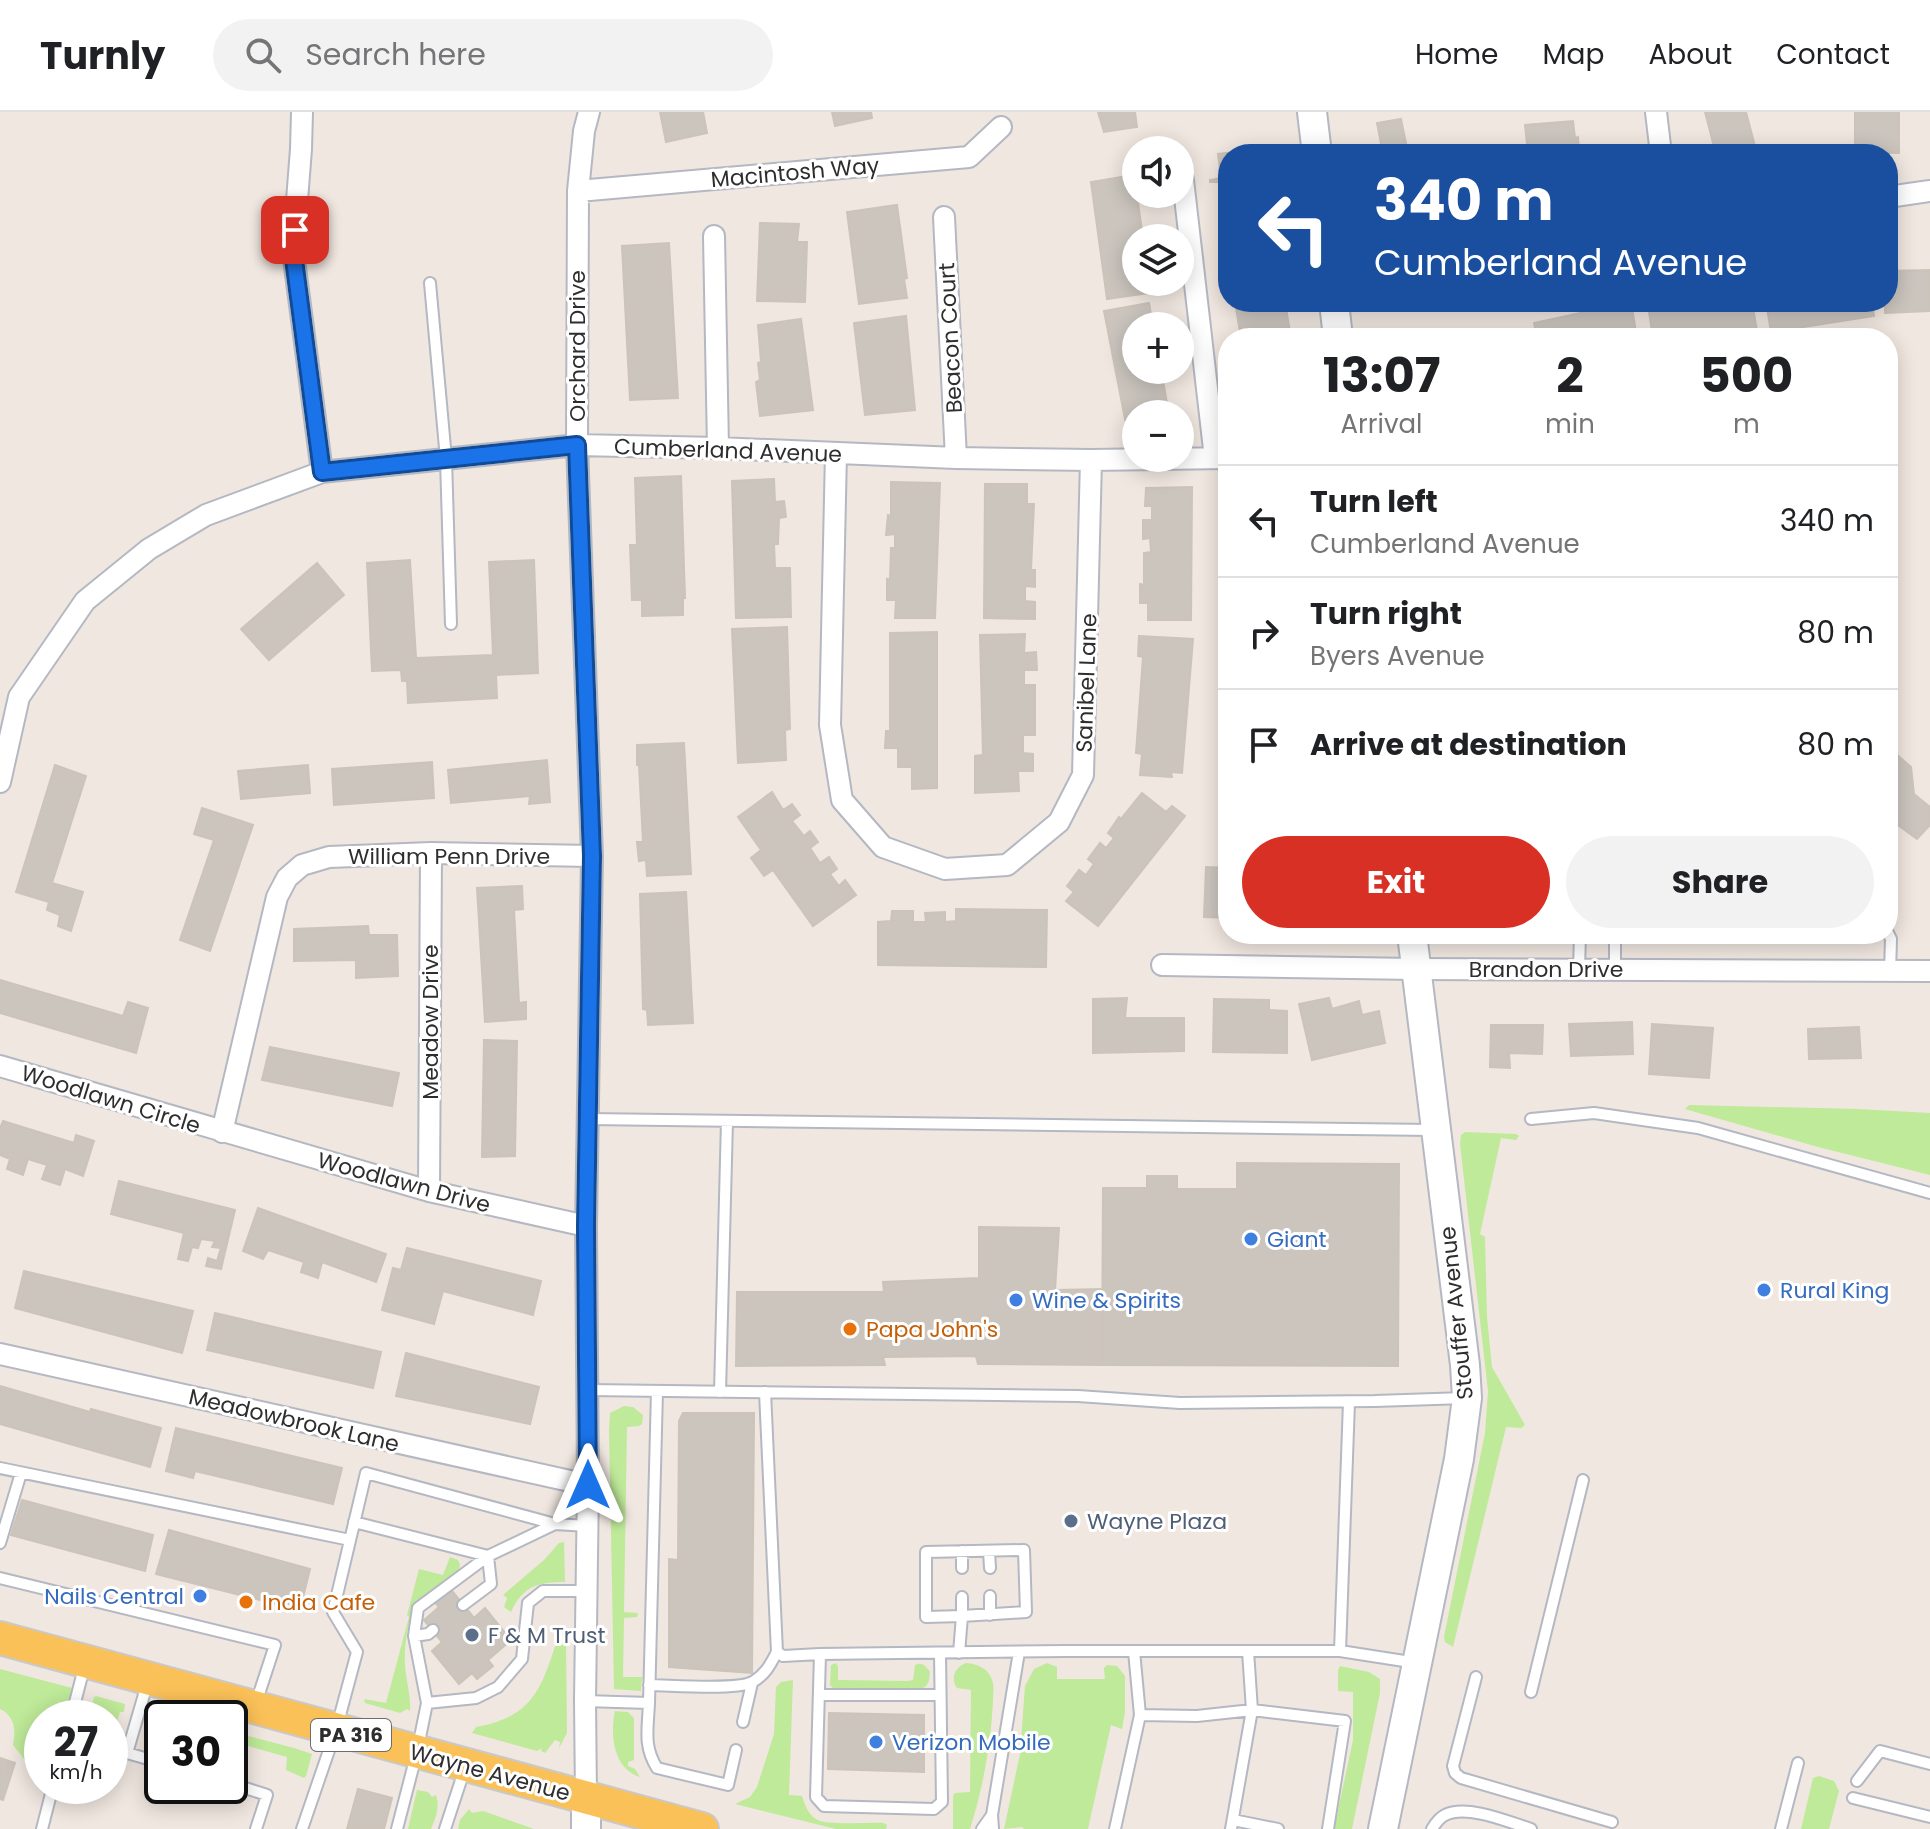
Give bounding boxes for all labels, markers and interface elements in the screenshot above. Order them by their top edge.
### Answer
search box [213,19,773,91]
text: Turnly [40,29,165,82]
icon: search [241,33,285,77]
text: Search here [305,33,486,76]
text: Home [1415,35,1498,74]
text: Map [1542,35,1604,74]
text: About [1648,35,1732,74]
text: Contact [1776,35,1890,74]
map controls [1122,136,1194,472]
button: sound [1122,136,1194,208]
street label: Macintosh Way [710,150,881,195]
text: 340 m [1374,161,1553,240]
icon: left [1242,176,1346,280]
pin [261,196,329,264]
icon: arrive [273,208,317,252]
button: layers [1122,224,1194,296]
text: Cumberland Avenue [1374,237,1747,288]
street label: Beacon Court [931,262,970,414]
street label: Orchard Drive [562,270,593,422]
button: + [1122,312,1194,384]
text: 13:07 [1323,342,1440,409]
text: 2 [1556,342,1584,409]
text: 500 [1700,342,1793,409]
button: − [1122,400,1194,472]
text: Arrival [1341,406,1422,442]
text: min [1545,406,1595,442]
text: m [1733,406,1760,442]
street label: Cumberland Avenue [613,431,843,470]
text: Turn left [1310,480,1438,523]
icon: left [1242,499,1286,543]
text: 340 m [1780,499,1874,542]
text: Cumberland Avenue [1310,526,1580,562]
text: Turn right [1310,592,1462,635]
icon: right [1242,611,1286,655]
text: 80 m [1797,611,1874,654]
street label: Sanibel Lane [1069,613,1104,753]
text: Byers Avenue [1310,638,1485,674]
icon: arrive [1242,723,1286,767]
text: Arrive at destination [1310,723,1627,766]
text: 80 m [1797,723,1874,766]
button: Exit [1242,836,1550,928]
button: Share [1566,836,1874,928]
street label: William Penn Drive [348,841,550,872]
street label: Meadow Drive [415,944,446,1100]
street label: Brandon Drive [1469,954,1623,985]
street label: Woodlawn Circle [17,1057,204,1141]
street label: Woodlawn Drive [314,1144,494,1220]
place label: Giant [1267,1224,1327,1255]
street label: Stouffer Avenue [1432,1225,1481,1401]
marker: Giant [1242,1230,1260,1248]
place label: Rural King [1780,1275,1889,1306]
marker: Rural King [1755,1281,1773,1299]
place label: Wine & Spirits [1032,1285,1181,1316]
marker: Wine & Spirits [1007,1291,1025,1309]
place label: Papa John's [866,1314,998,1345]
marker: Papa John's [841,1320,859,1338]
street label: Meadowbrook Lane [186,1381,402,1460]
position arrow [546,1443,630,1527]
place label: Wayne Plaza [1087,1506,1227,1537]
marker: Wayne Plaza [1062,1512,1080,1530]
place label: Nails Central [44,1581,184,1612]
marker: Nails Central [191,1587,209,1605]
place label: India Cafe [262,1587,375,1618]
marker: India Cafe [237,1593,255,1611]
place label: F & M Trust [488,1620,606,1651]
marker: F & M Trust [463,1626,481,1644]
speed limit sign: 30 [144,1700,248,1804]
text: 27 [54,1714,98,1770]
road number: PA 316 [311,1719,391,1751]
place label: Verizon Mobile [892,1727,1051,1758]
marker: Verizon Mobile [867,1733,885,1751]
street label: Wayne Avenue [406,1736,574,1809]
text: km/h [49,1758,103,1786]

